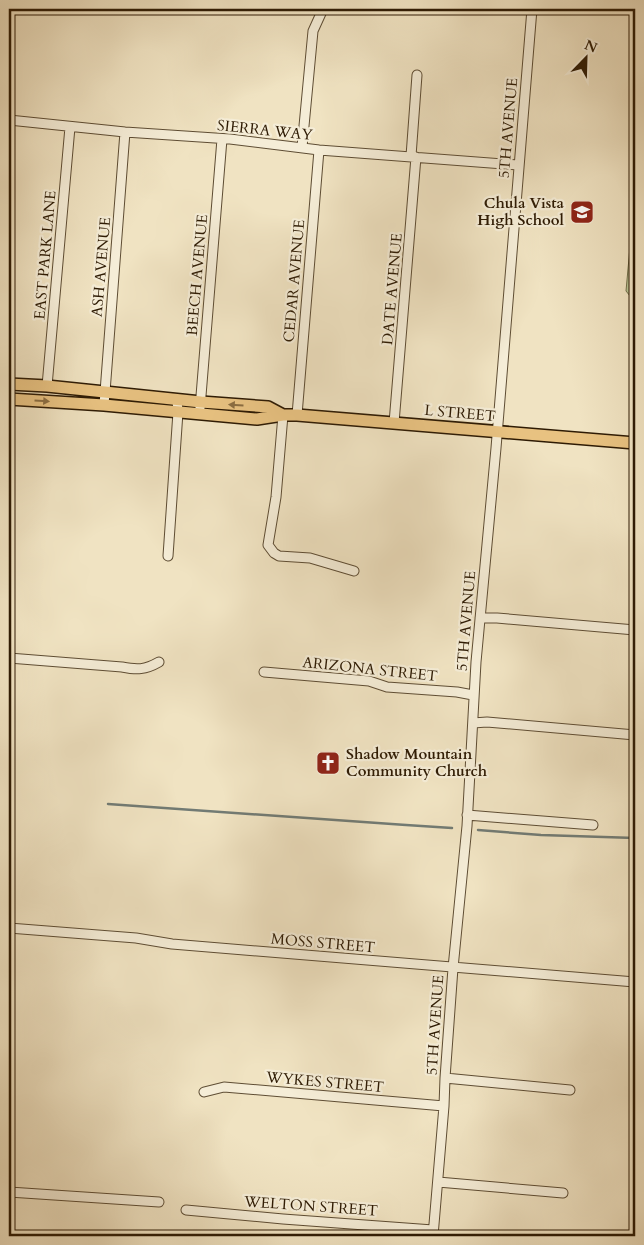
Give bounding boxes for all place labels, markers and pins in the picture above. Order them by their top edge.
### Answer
place label: Chula Vista High School [477,193,565,230]
school or university icon: Chula Vista High School [569,199,595,225]
place label: Shadow Mountain Community Church [346,744,488,781]
church icon: Shadow Mountain Community Church [315,750,341,776]

